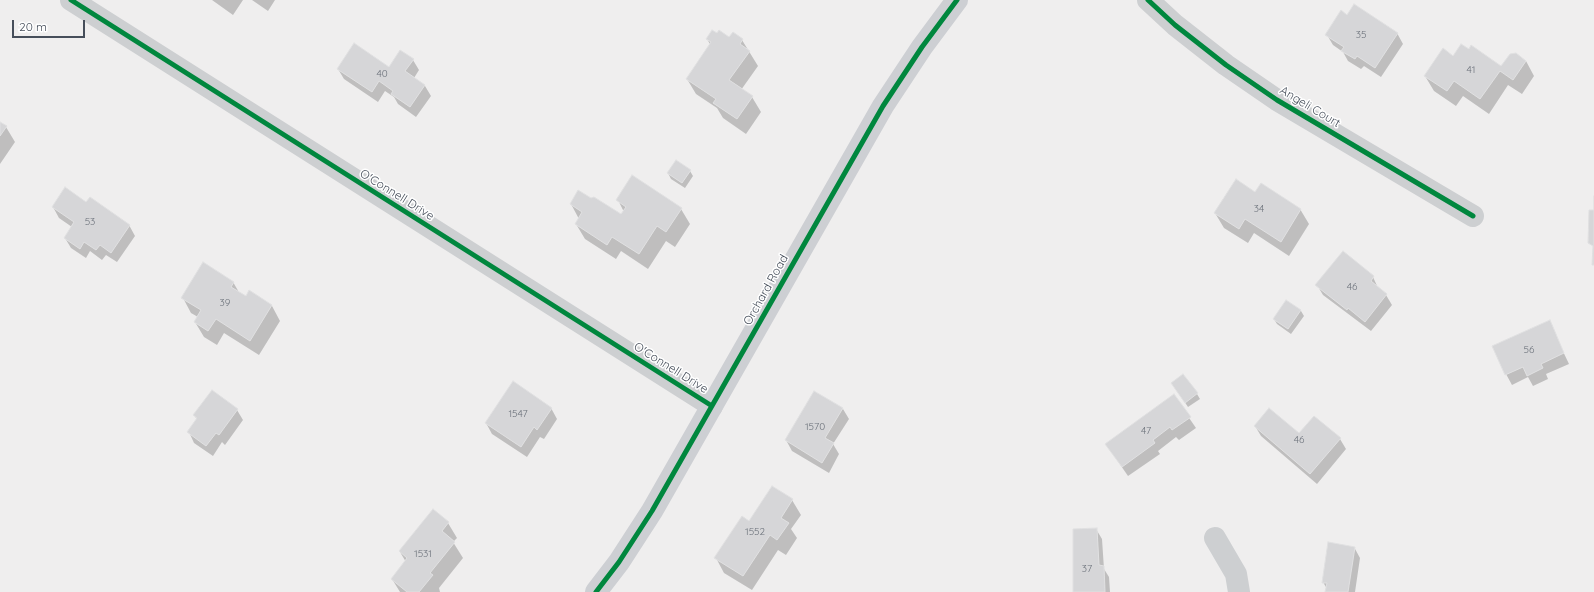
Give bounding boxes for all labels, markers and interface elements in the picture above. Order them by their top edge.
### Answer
scale bar [14,12,87,38]
text: 20 m [19,19,47,34]
house number: 35 [1356,29,1366,41]
house number: 41 [1467,64,1475,76]
house number: 40 [376,68,388,80]
street label: Angeli Court [1277,83,1343,131]
street label: O'Connell Drive [357,166,437,224]
house number: 34 [1254,203,1264,215]
house number: 53 [85,216,95,228]
street label: Orchard Road [741,252,791,328]
house number: 46 [1347,281,1357,293]
house number: 39 [220,297,230,309]
street label: O'Connell Drive [631,339,711,397]
house number: 56 [1524,344,1534,356]
house number: 1547 [508,408,528,420]
house number: 1570 [805,421,825,433]
house number: 47 [1141,425,1151,437]
house number: 46 [1294,434,1304,446]
house number: 1552 [745,526,765,538]
house number: 1531 [414,548,432,560]
house number: 37 [1082,563,1092,575]

